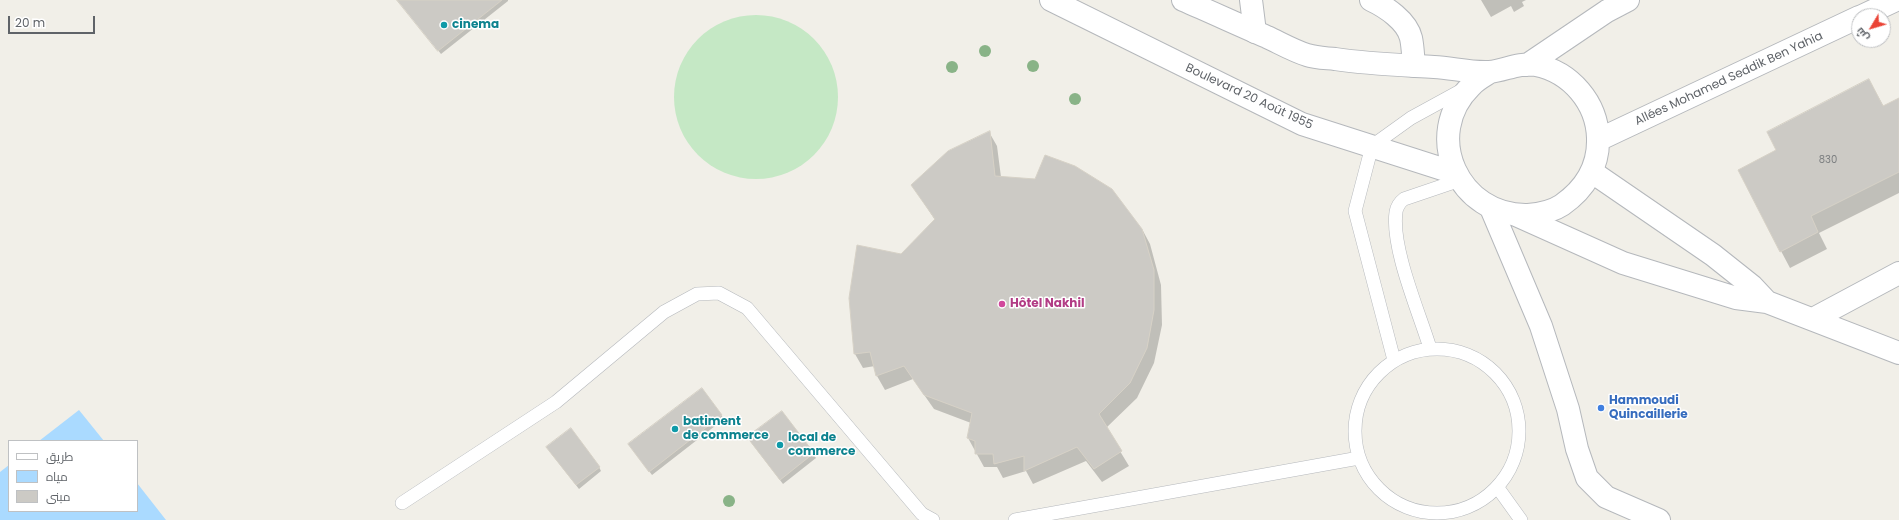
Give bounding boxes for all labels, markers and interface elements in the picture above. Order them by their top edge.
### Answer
scale bar [10,8,97,34]
north arrow [1851,8,1891,48]
text: 20 m [15,14,45,31]
place label: cinema [452,18,499,32]
marker: cinema [439,20,449,30]
text: ش [1852,24,1873,45]
street label: Allées Mohamed Seddik Ben Yahia [1633,29,1825,129]
street label: Boulevard 20 Août 1955 [1183,61,1315,133]
house number: 830 [1819,154,1837,166]
place label: Hôtel Nakhil [1010,297,1085,311]
marker: Hôtel Nakhil [997,299,1007,309]
place label: Hammoudi Quincaillerie [1609,394,1688,422]
marker: Hammoudi Quincaillerie [1596,403,1606,413]
place label: batiment de commerce [683,415,769,443]
marker: batiment de commerce [670,424,680,434]
place label: local de commerce [788,431,855,459]
legend [8,440,138,512]
marker: local de commerce [775,440,785,450]
text: طريق [46,448,73,465]
text: مياه [46,468,68,485]
text: مبنى [46,488,71,505]

